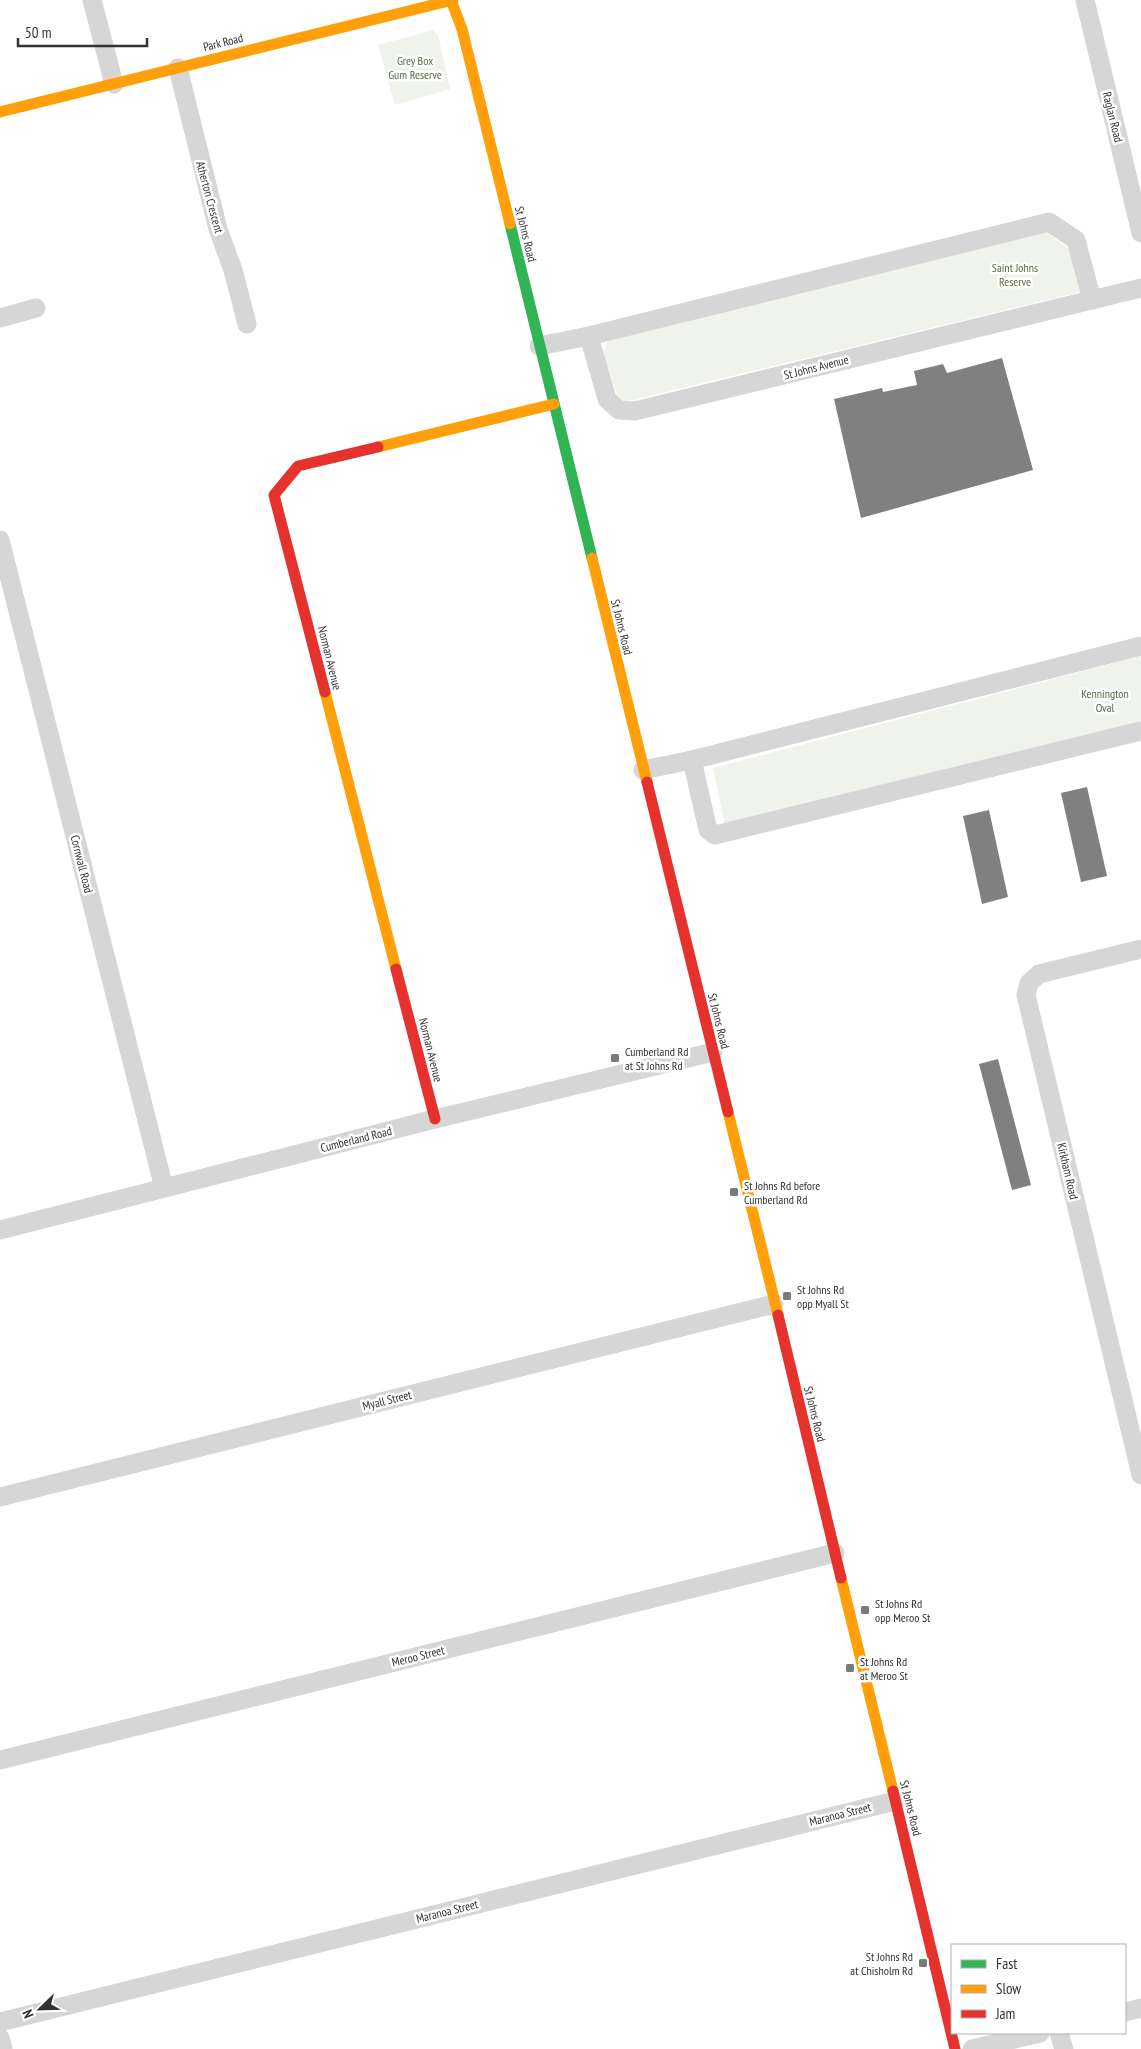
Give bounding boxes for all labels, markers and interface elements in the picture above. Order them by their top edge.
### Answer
scale bar [18,15,146,47]
text: 50 m [25,23,51,42]
street label: Park Road [202,30,244,54]
park label: Grey Box Gum Reserve [388,53,442,82]
street label: Raglan Road [1099,90,1127,144]
street label: Atherton Crescent [193,159,227,235]
street label: St Johns Road [512,205,540,263]
park label: Saint Johns Reserve [992,260,1038,289]
street label: St Johns Avenue [782,352,850,382]
street label: St Johns Road [608,598,636,656]
street label: Norman Avenue [315,624,345,692]
park label: Kennington Oval [1081,686,1129,715]
street label: Cornwall Road [68,833,96,895]
street label: St Johns Road [705,992,733,1050]
street label: Norman Avenue [416,1016,446,1084]
place label: Cumberland Rd at St Johns Rd [625,1044,688,1073]
marker: Cumberland Rd at St Johns Rd [609,1052,621,1064]
street label: Cumberland Road [319,1123,393,1155]
street label: Kirkham Road [1054,1141,1082,1201]
place label: St Johns Rd before Cumberland Rd [744,1178,820,1207]
marker: St Johns Rd before Cumberland Rd [728,1186,740,1198]
place label: St Johns Rd opp Myall St [797,1282,849,1311]
marker: St Johns Rd opp Myall St [781,1290,793,1302]
street label: St Johns Road [801,1385,829,1443]
street label: Myall Street [361,1387,414,1413]
place label: St Johns Rd opp Meroo St [875,1596,931,1625]
marker: St Johns Rd opp Meroo St [859,1604,871,1616]
street label: Meroo Street [390,1642,447,1670]
place label: St Johns Rd at Meroo St [860,1654,909,1683]
marker: St Johns Rd at Meroo St [844,1662,856,1674]
street label: St Johns Road [897,1779,925,1837]
street label: Maranoa Street [808,1799,873,1829]
street label: Maranoa Street [415,1896,480,1926]
legend [951,1944,1126,2034]
place label: St Johns Rd at Chisholm Rd [850,1949,913,1978]
text: Fast [996,1954,1017,1973]
marker: St Johns Rd at Chisholm Rd [917,1957,929,1969]
text: Slow [996,1979,1021,1998]
north arrow [15,1984,65,2034]
text: Jam [995,2004,1015,2023]
text: N [18,2007,38,2021]

